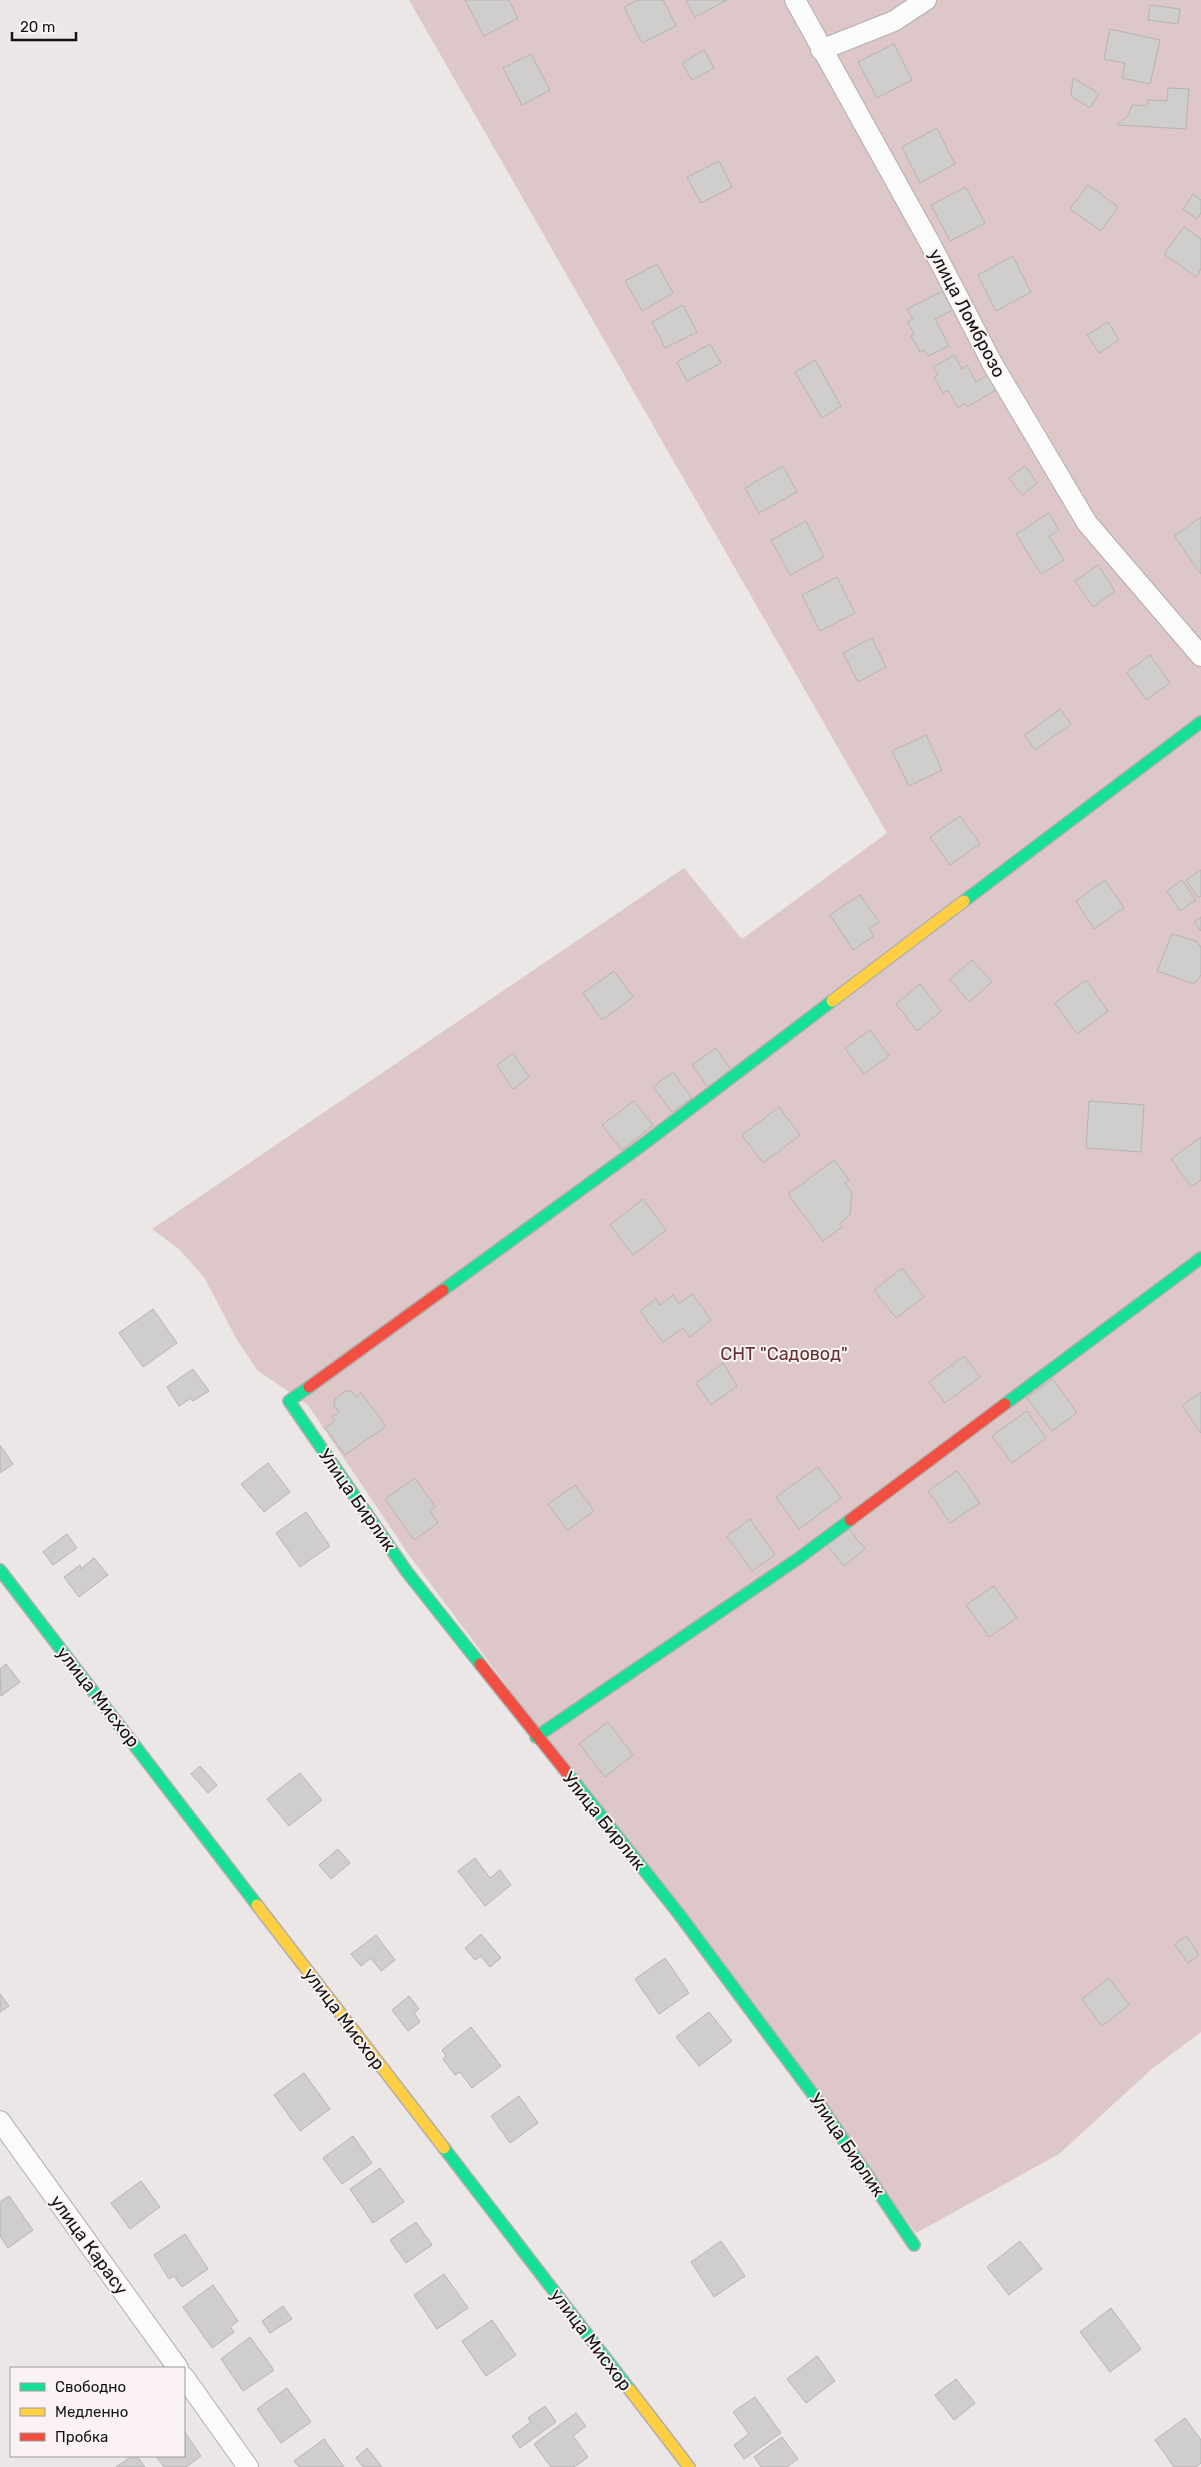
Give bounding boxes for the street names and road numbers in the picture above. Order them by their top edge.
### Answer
street label: улица Ломброзо [924,245,1010,381]
street label: Улица Бирлик [314,1444,401,1556]
street label: улица Мисхор [52,1642,144,1752]
street label: Улица Бирлик [558,1767,651,1875]
street label: улица Мисхор [298,1964,390,2074]
street label: Улица Бирлик [804,2089,890,2201]
street label: улица Карасу [45,2191,133,2299]
street label: улица Мисхор [545,2285,637,2395]

